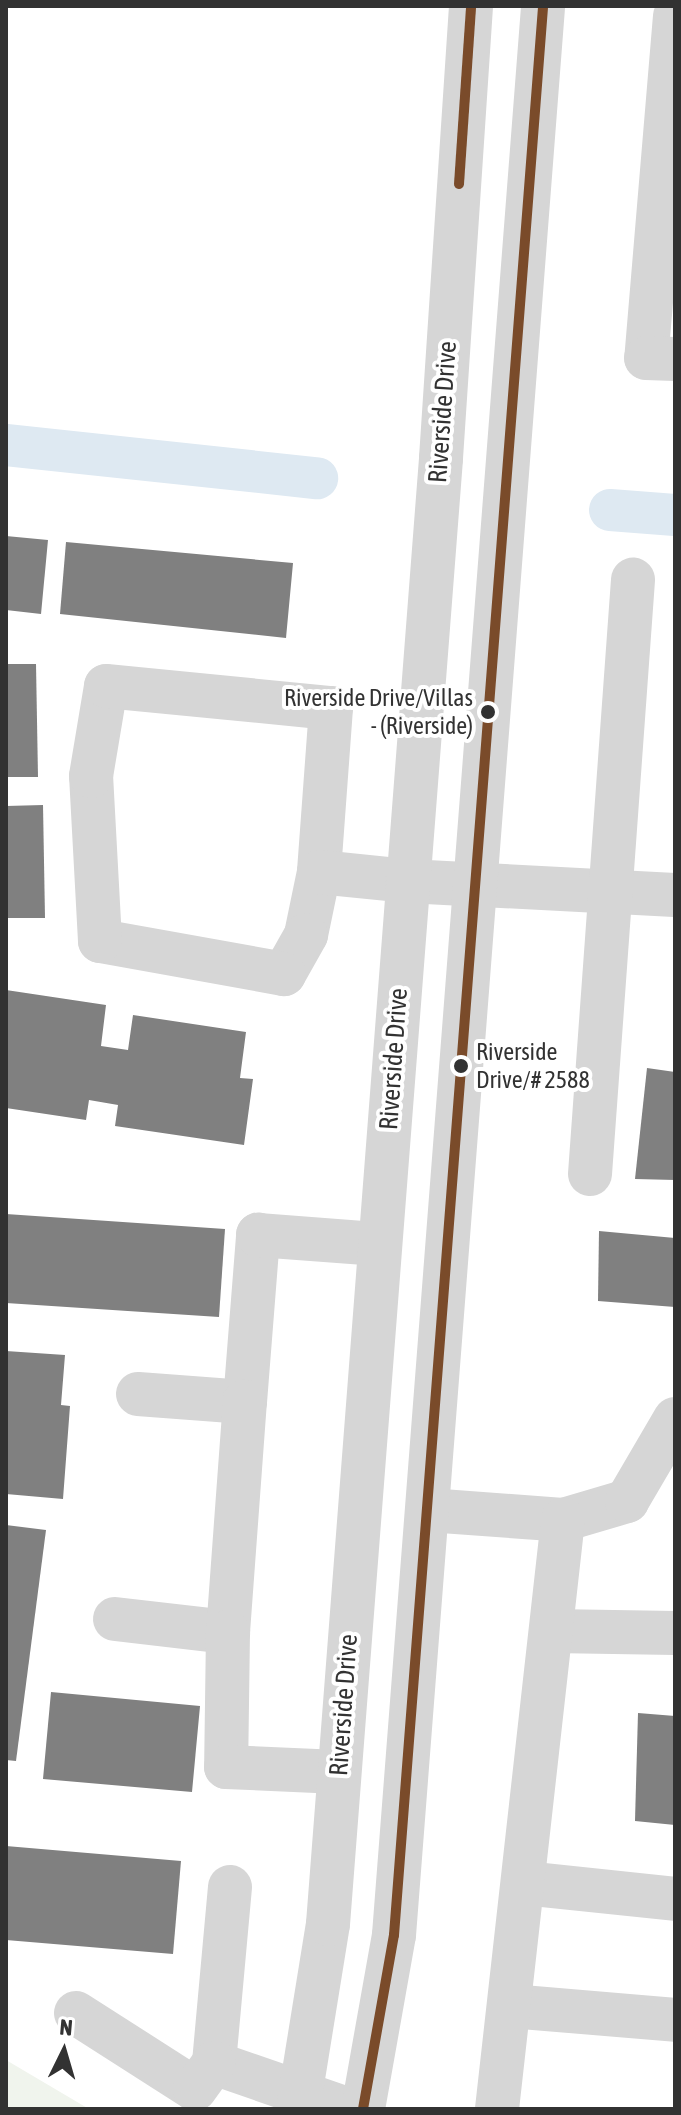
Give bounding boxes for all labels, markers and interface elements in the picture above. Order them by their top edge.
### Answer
street label: Riverside Drive [422,340,464,484]
place label: Riverside Drive/Villas - (Riverside) [284,684,473,740]
marker: Riverside Drive/Villas - (Riverside) [480,704,496,720]
street label: Riverside Drive [373,987,415,1131]
place label: Riverside Drive/# 2588 [476,1038,590,1094]
marker: Riverside Drive/# 2588 [453,1058,469,1074]
street label: Riverside Drive [323,1633,365,1777]
north arrow [24,2011,104,2091]
text: N [58,2014,74,2041]

